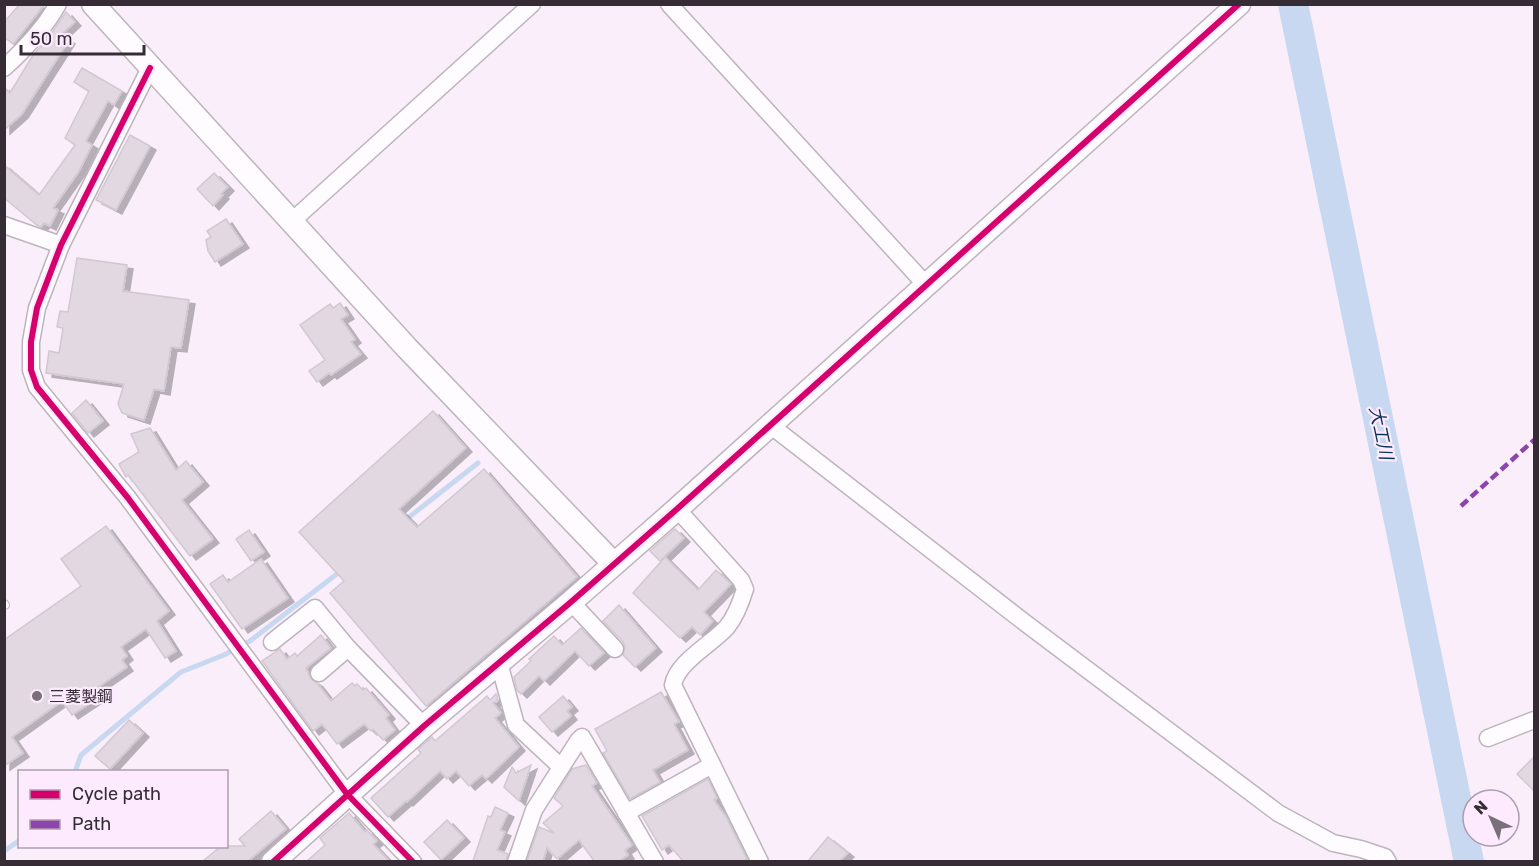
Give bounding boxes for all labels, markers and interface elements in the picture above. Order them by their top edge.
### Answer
scale bar [21,18,144,56]
text: 50 m [30,28,73,50]
water label: 大工川 [1365,404,1398,464]
place label: 三菱製鋼 [49,687,113,706]
marker: 三菱製鋼 [30,689,44,703]
legend [18,770,228,848]
text: Cycle path [72,783,161,805]
north arrow [1461,788,1521,848]
text: N [1470,797,1492,818]
text: Path [72,813,111,835]

